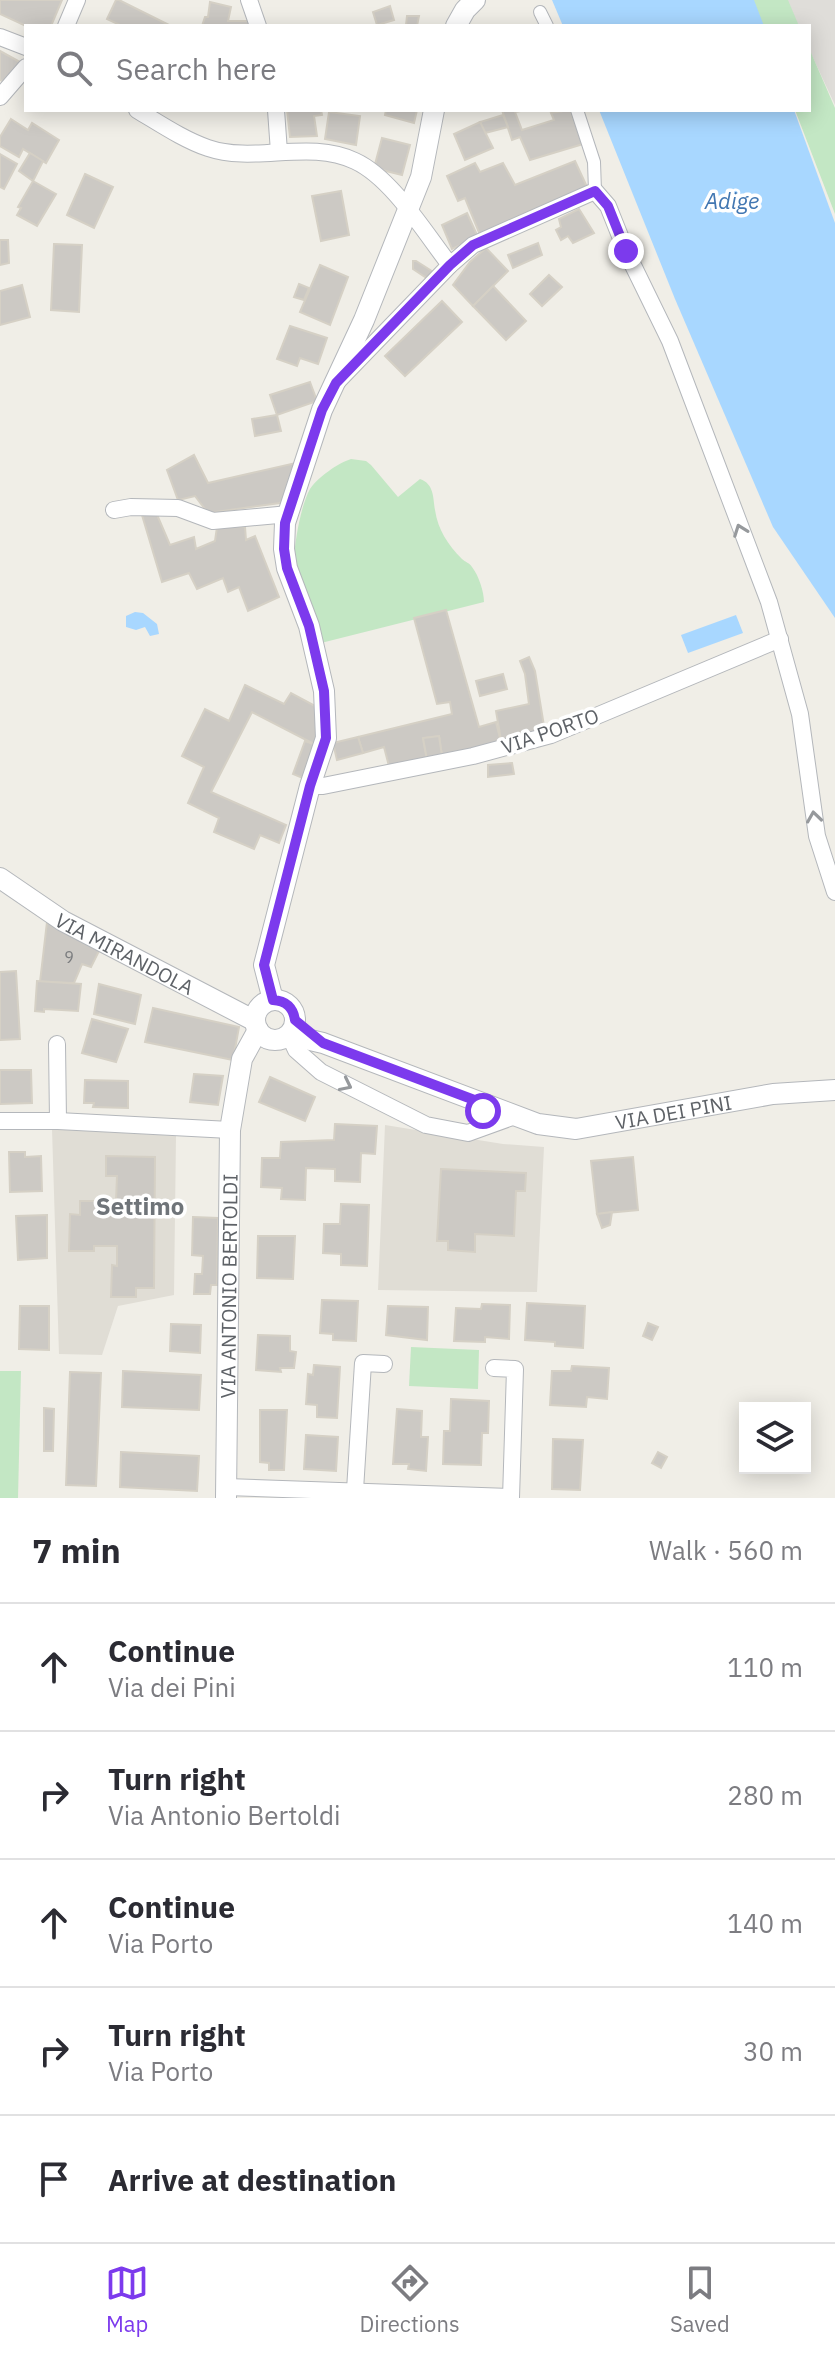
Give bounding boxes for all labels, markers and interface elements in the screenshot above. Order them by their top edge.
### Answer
search box [24,24,811,112]
icon: search [52,46,96,90]
text: Search here [116,49,277,88]
water label: Adige [704,186,759,215]
route end [608,233,644,269]
one-way arrow [733,524,750,538]
street label: VIA PORTO [498,702,602,760]
one-way arrow [806,810,823,824]
street label: VIA MIRANDOLA [50,906,199,1001]
house number: 9 [64,947,74,967]
one-way arrow [337,1075,352,1090]
street label: VIA DEI PINI [613,1088,734,1135]
route start [465,1093,501,1129]
street label: VIA ANTONIO BERTOLDI [214,1174,243,1399]
district label: Settimo [96,1190,184,1222]
map controls [739,1402,811,1474]
button: layers [739,1402,811,1474]
text: 7 min [32,1528,121,1572]
text: Walk · 560 m [649,1533,803,1567]
text: Continue [108,1631,235,1670]
icon: ahead [32,1645,76,1689]
text: 110 m [727,1650,803,1684]
text: Via dei Pini [108,1670,236,1704]
text: Turn right [108,1759,246,1798]
icon: right [32,1773,76,1817]
text: 280 m [727,1778,803,1812]
text: Via Antonio Bertoldi [108,1798,340,1832]
text: Continue [108,1887,235,1926]
icon: ahead [32,1901,76,1945]
text: 140 m [727,1906,803,1940]
text: Via Porto [108,1926,213,1960]
text: Turn right [108,2015,246,2054]
icon: right [32,2029,76,2073]
text: 30 m [743,2034,803,2068]
text: Via Porto [108,2054,213,2088]
icon: arrive [32,2157,76,2201]
text: Arrive at destination [108,2160,396,2199]
tab: Map [105,2261,149,2338]
tab: Directions [360,2261,460,2338]
tab: Saved [670,2261,730,2338]

